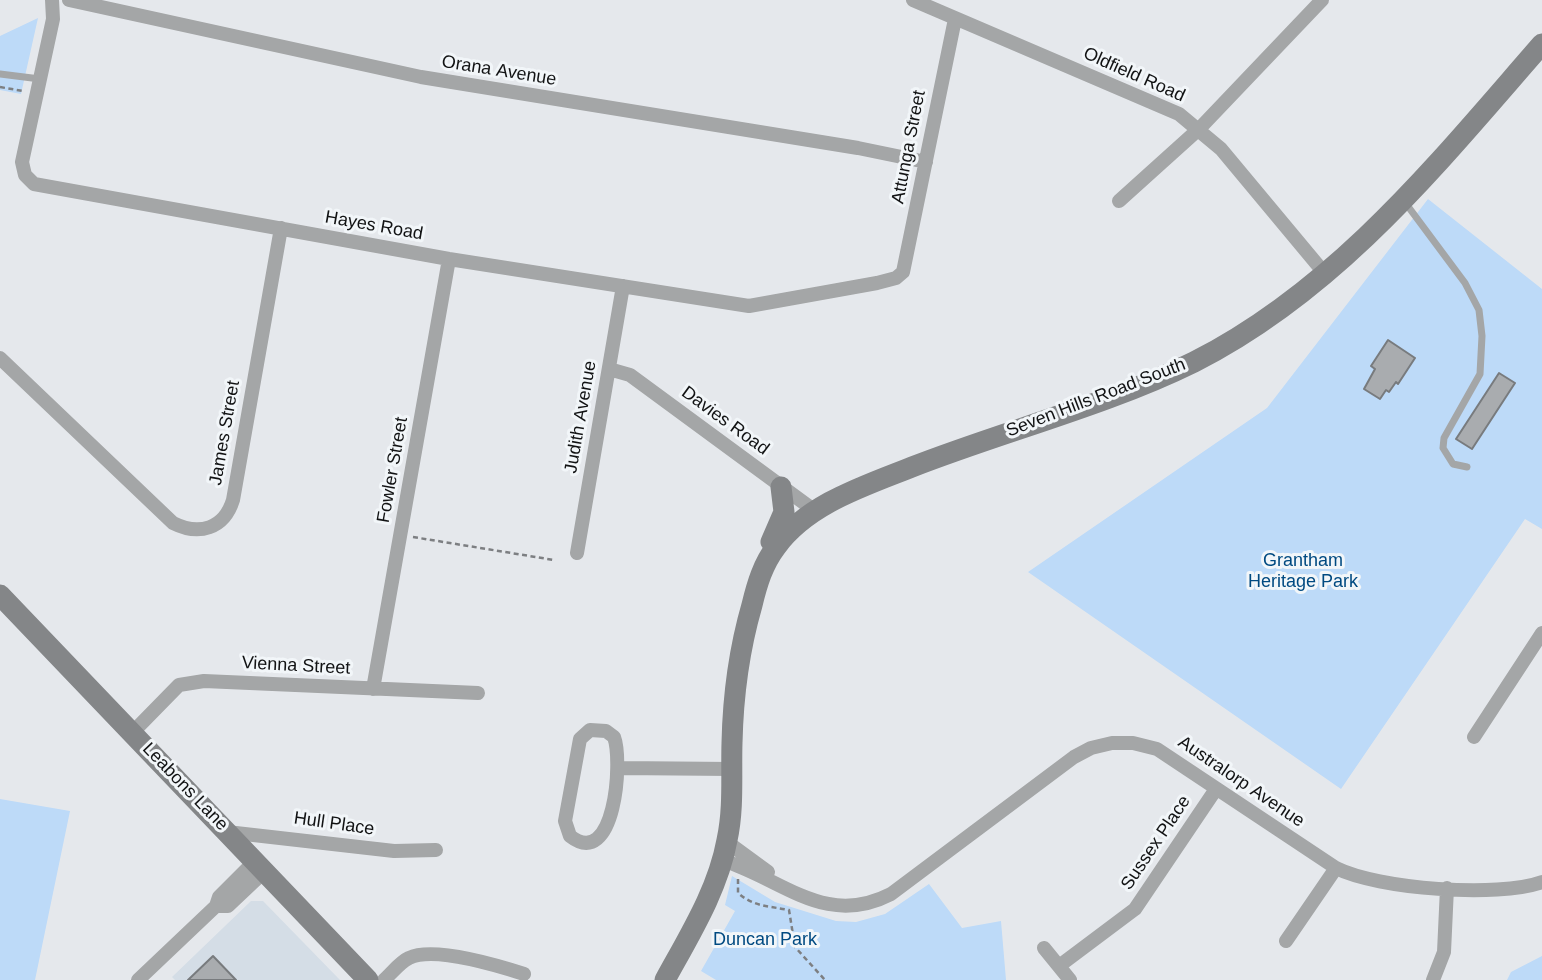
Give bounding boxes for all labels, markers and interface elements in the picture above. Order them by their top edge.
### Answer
street label: Oldfield Road [1080,43,1188,107]
street label: Orana Avenue [440,51,558,91]
street label: Attunga Street [887,88,931,206]
street label: Hayes Road [323,207,425,245]
street label: Seven Hills Road South [1003,354,1189,442]
street label: Judith Avenue [560,359,602,475]
street label: James Street [205,379,245,487]
street label: Davies Road [677,382,773,460]
street label: Fowler Street [373,415,413,525]
park label: Grantham Heritage Park [1248,550,1358,592]
street label: Vienna Street [241,652,351,680]
street label: Australorp Avenue [1174,732,1308,832]
street label: Leabons Lane [138,738,232,836]
street label: Sussex Place [1117,792,1195,894]
street label: Hull Place [292,808,376,840]
park label: Duncan Park [713,929,817,951]

